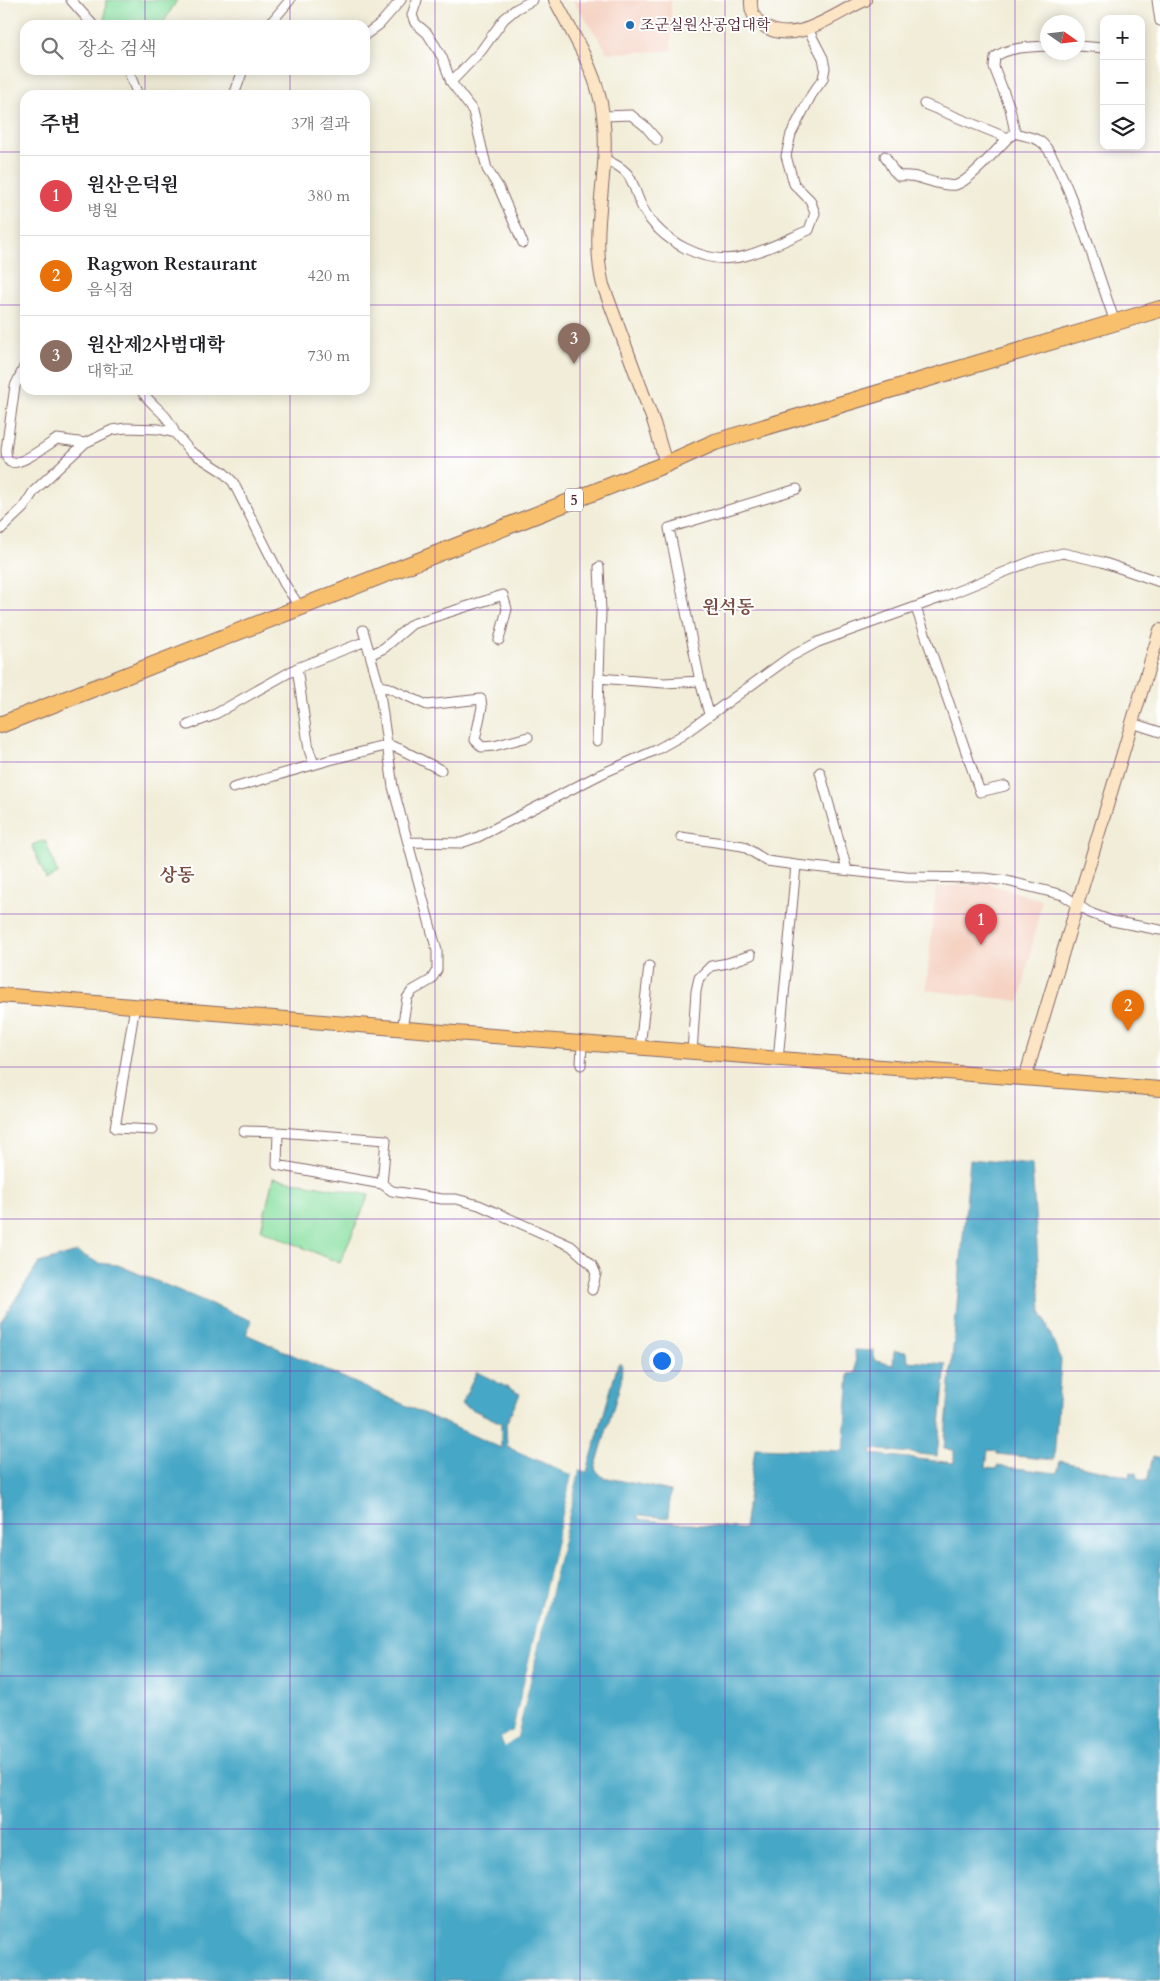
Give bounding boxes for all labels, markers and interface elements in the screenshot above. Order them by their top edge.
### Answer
place label: 조군실원산공업대학 [640,15,771,35]
north arrow [1040,15,1085,60]
map controls [1100,15,1145,150]
button: + [1100,15,1145,60]
marker: 조군실원산공업대학 [624,19,636,31]
search box [20,20,370,75]
icon: search [38,34,66,62]
text: 장소 검색 [78,36,157,62]
button: − [1100,60,1145,105]
button: layers [1100,105,1145,150]
text: 주변 [40,110,81,139]
text: 3개 결과 [291,113,350,135]
text: 원산은덕원 [87,172,179,198]
text: 1 [52,185,60,207]
text: 380 m [308,185,350,207]
text: 병원 [87,200,118,222]
text: Ragwon Restaurant [87,251,257,277]
text: 2 [52,265,60,287]
text: 420 m [308,265,350,287]
text: 음식점 [87,279,133,301]
pin: 3 [558,323,590,364]
text: 원산제2사범대학 [87,332,225,358]
text: 3 [52,345,60,367]
text: 730 m [308,345,350,367]
text: 대학교 [87,360,133,382]
road number: 5 [565,488,583,512]
district label: 원석동 [702,595,755,620]
district label: 상동 [160,863,195,888]
pin: 1 [965,904,997,945]
pin: 2 [1112,990,1144,1031]
your location [649,1348,675,1374]

